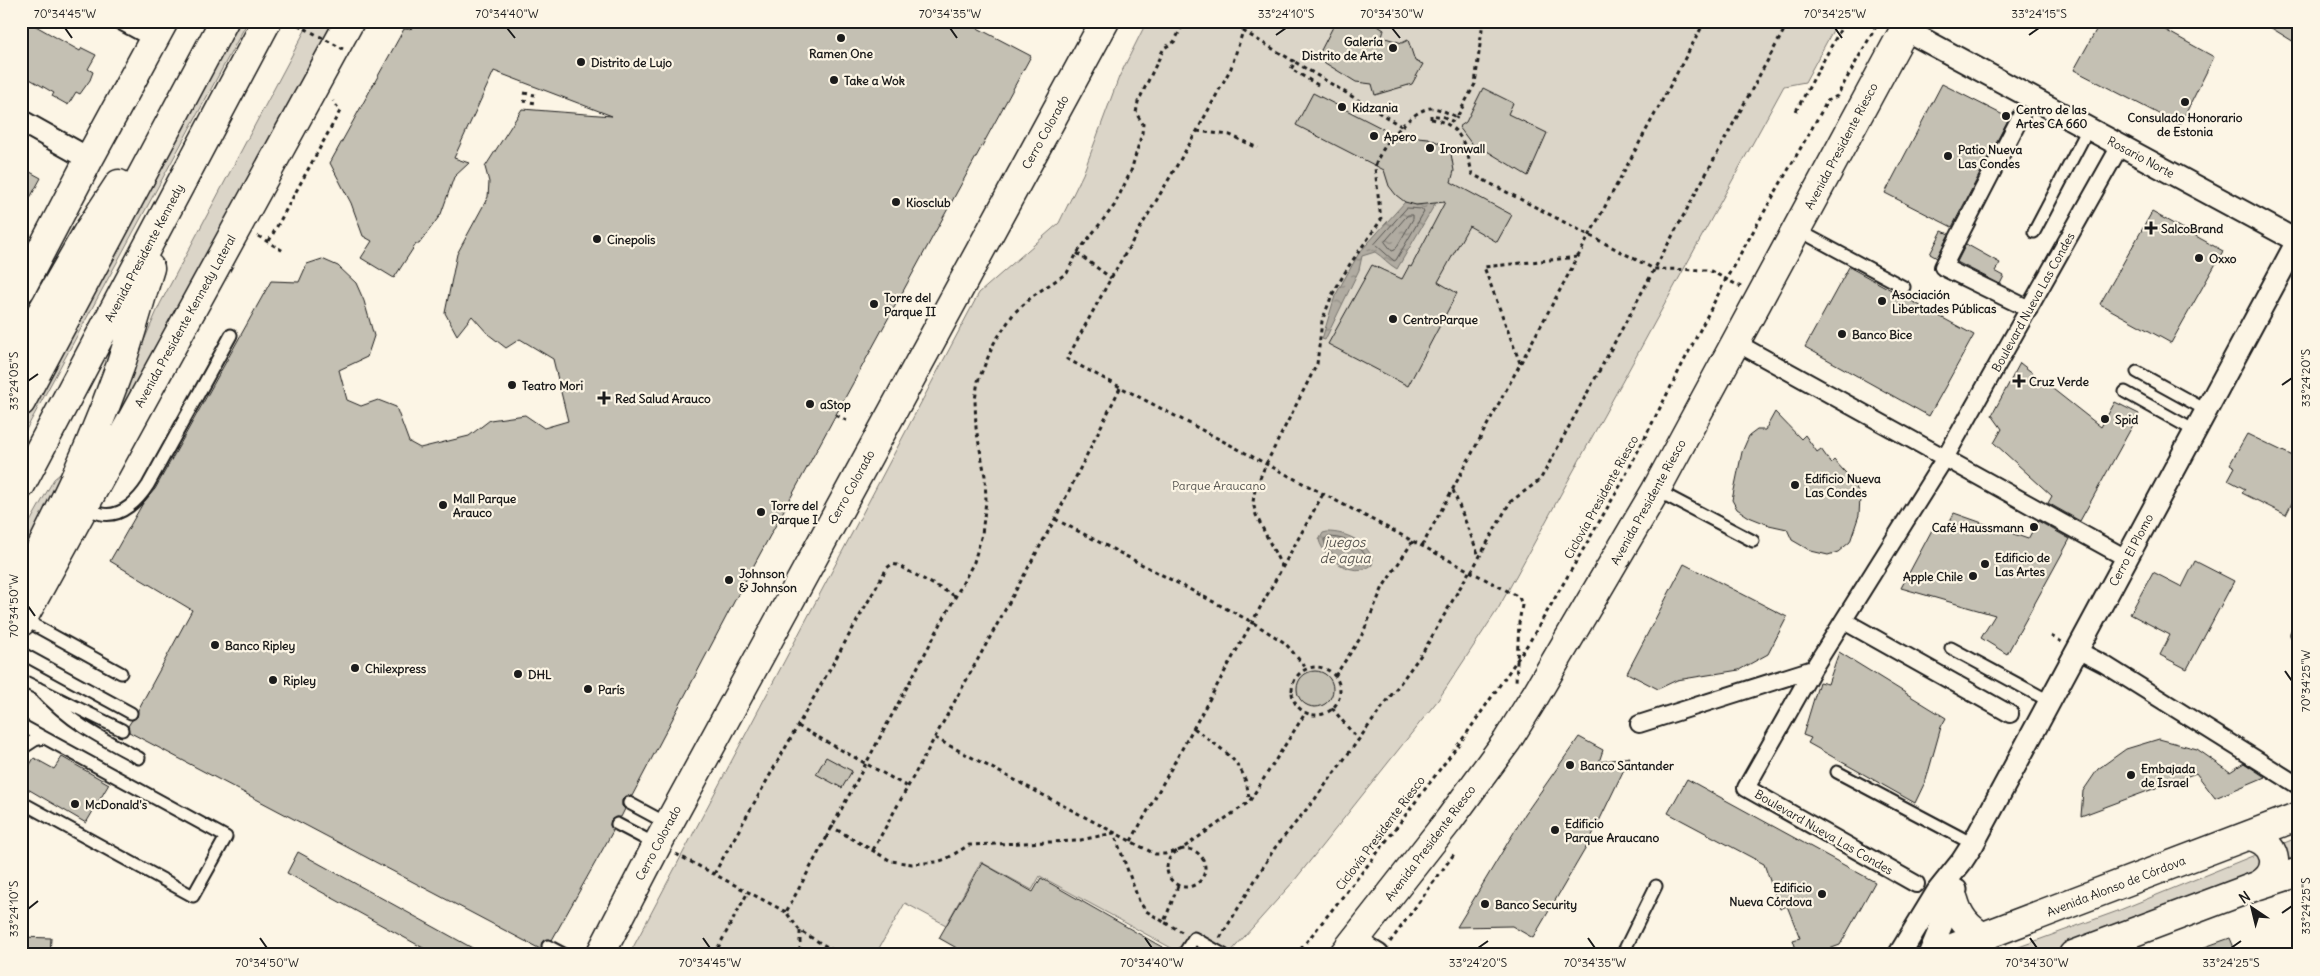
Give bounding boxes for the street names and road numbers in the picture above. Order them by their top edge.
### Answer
street label: Avenida Presidente Riesco [1801,80,1881,212]
street label: Cerro Colorado [1018,92,1072,172]
street label: Rosario Norte [2105,133,2177,181]
street label: Avenida Presidente Kennedy [101,181,187,325]
street label: Boulevard Nueva Las Condes [1988,230,2078,374]
street label: Avenida Presidente Kennedy Lateral [131,232,239,410]
street label: Ciclovía Presidente Riesco [1561,432,1641,562]
street label: Avenida Presidente Riesco [1607,436,1689,567]
street label: Cerro Colorado [824,447,878,527]
street label: Cerro El Plomo [2106,511,2156,589]
street label: Ciclovía Presidente Riesco [1332,773,1428,893]
street label: Avenida Presidente Riesco [1382,782,1479,904]
street label: Boulevard Nueva Las Condes [1752,786,1896,878]
street label: Cerro Colorado [632,803,684,883]
street label: Avenida Alonso de Córdova [2044,853,2188,919]

